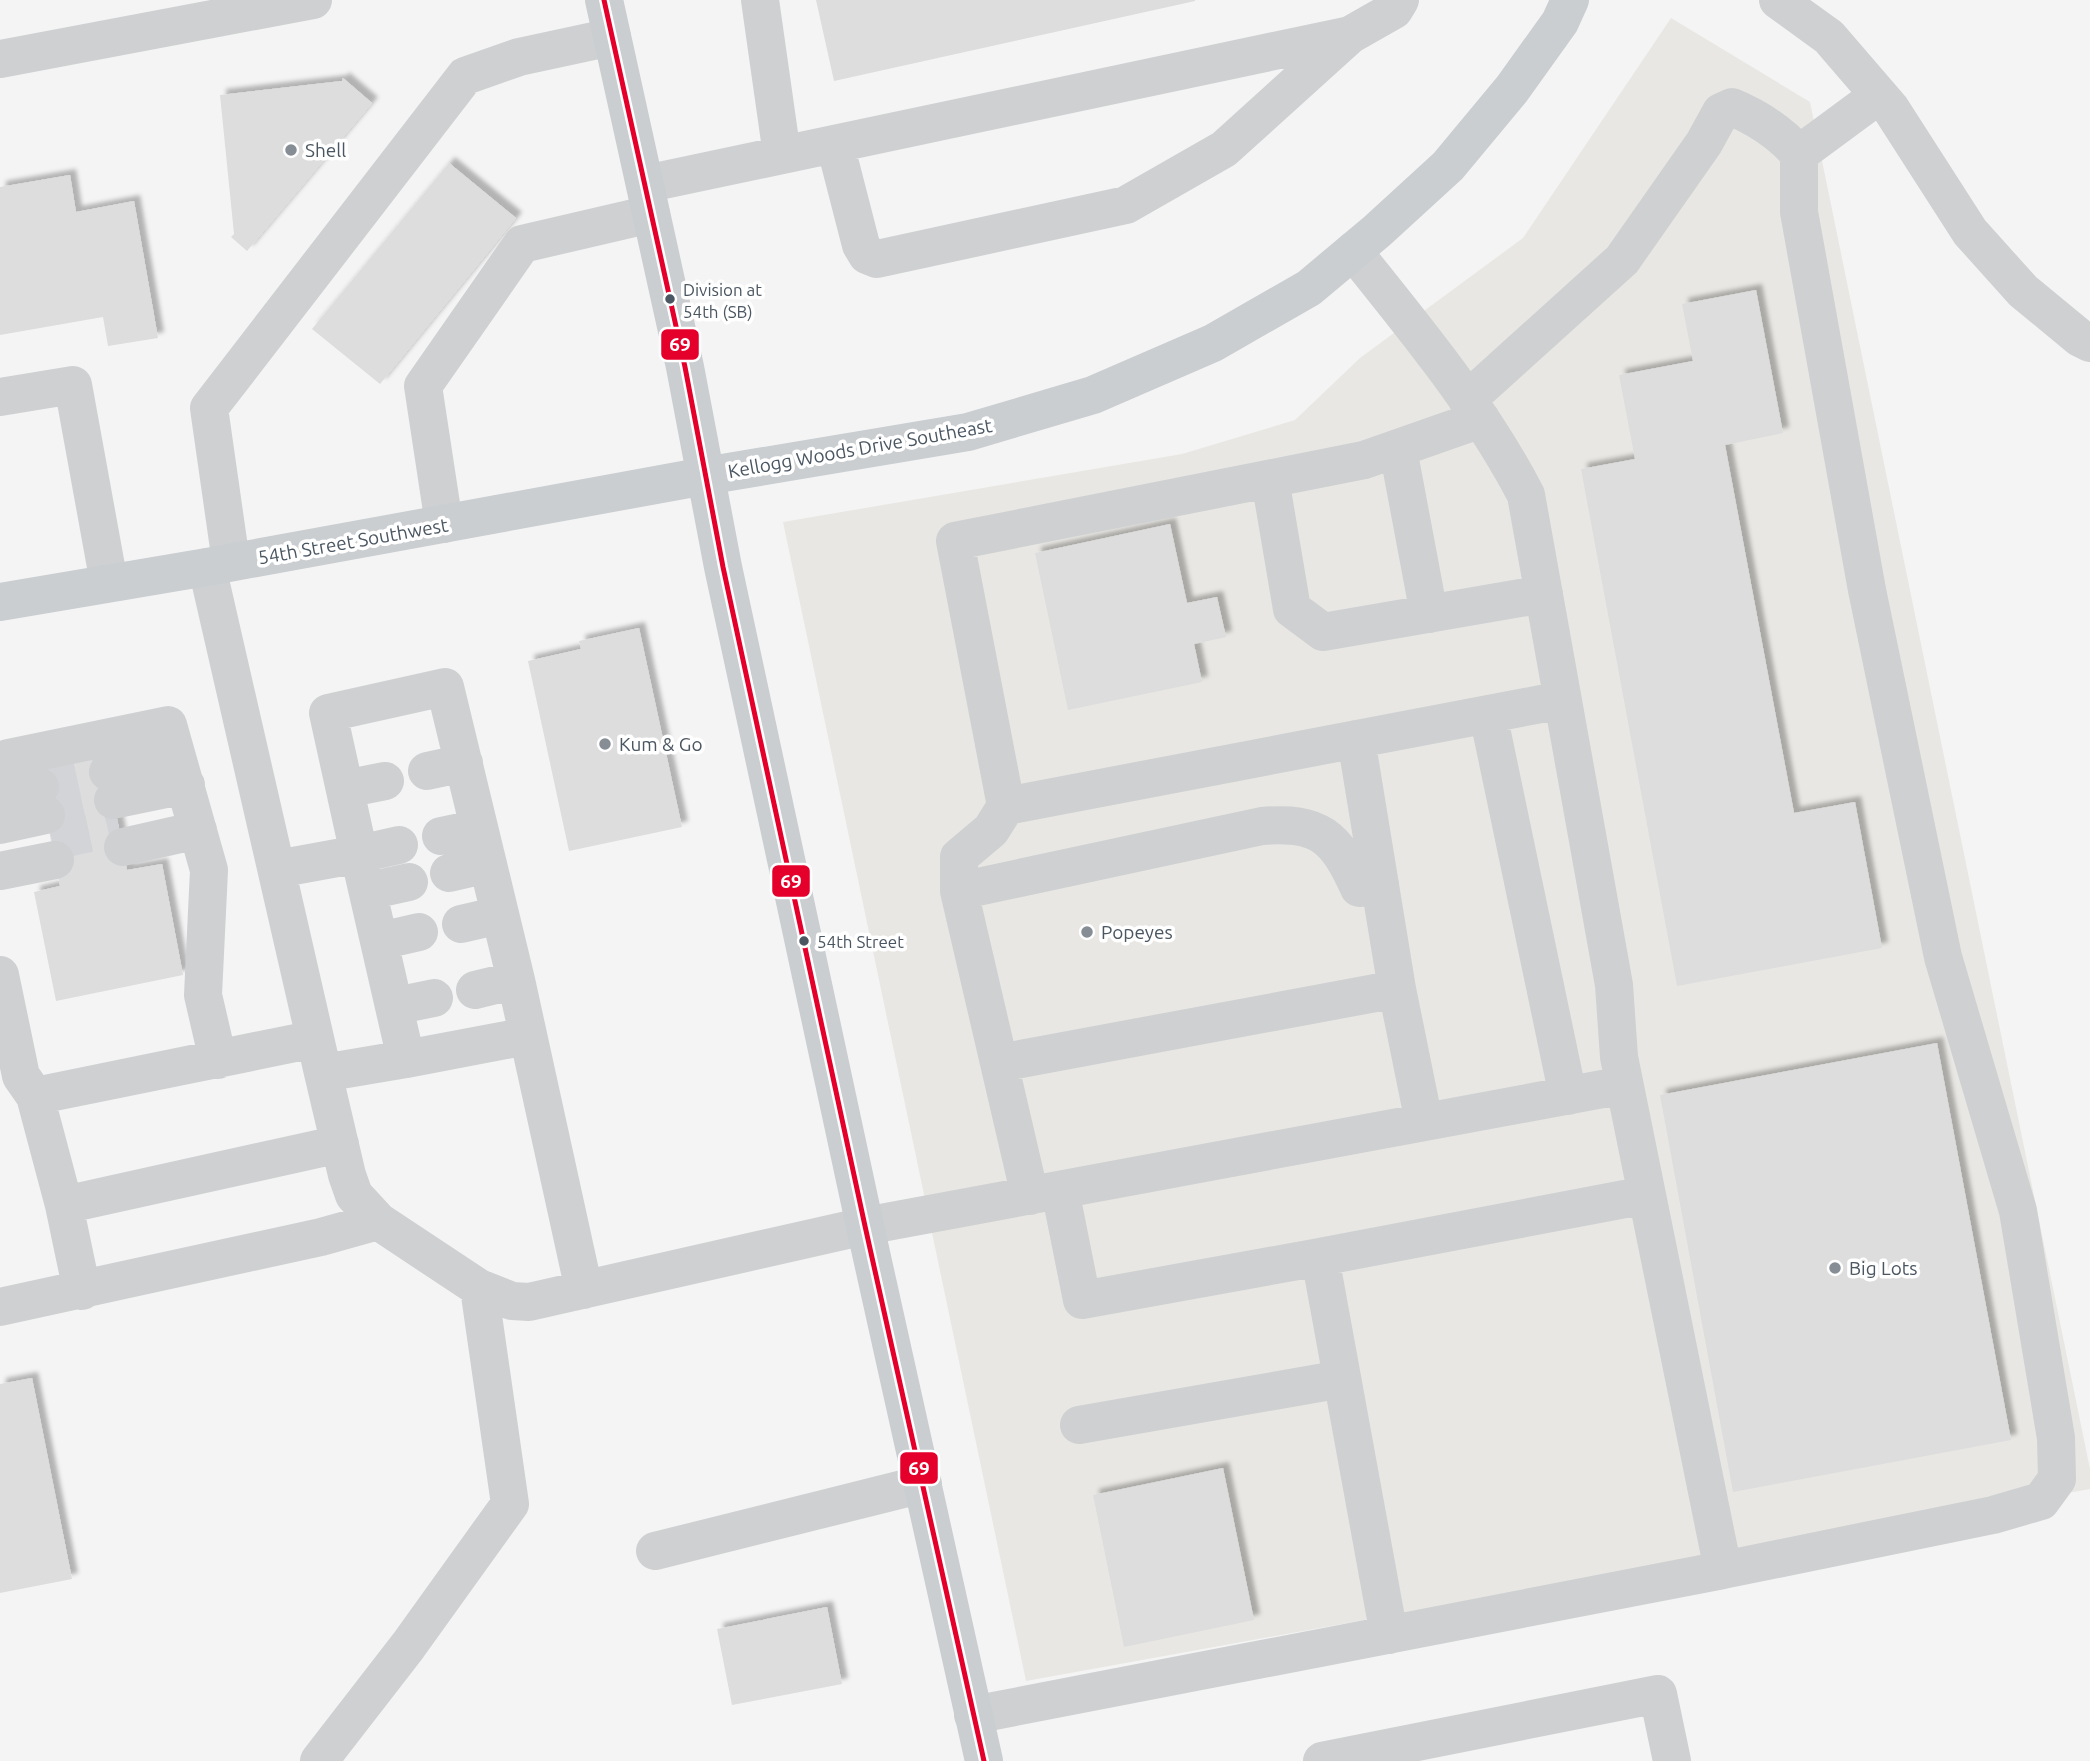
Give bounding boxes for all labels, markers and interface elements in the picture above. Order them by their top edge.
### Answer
place label: Shell [305,139,346,161]
marker: Shell [283,142,299,158]
place label: Division at 54th (SB) [683,280,762,322]
marker: Division at 54th (SB) [663,292,677,306]
line badge: 69 [660,328,700,361]
text: 69 [669,333,691,355]
street label: Kellogg Woods Drive Southeast [726,414,994,482]
street label: 54th Street Southwest [256,513,450,569]
place label: Kum & Go [619,733,703,755]
marker: Kum & Go [597,736,613,752]
line badge: 69 [771,864,811,898]
text: 69 [780,870,802,892]
place label: Popeyes [1101,921,1173,943]
marker: Popeyes [1079,924,1095,940]
place label: 54th Street [817,932,904,951]
marker: 54th Street [797,934,811,948]
place label: Big Lots [1849,1257,1917,1279]
marker: Big Lots [1827,1260,1843,1276]
line badge: 69 [899,1451,939,1485]
text: 69 [908,1457,930,1479]

